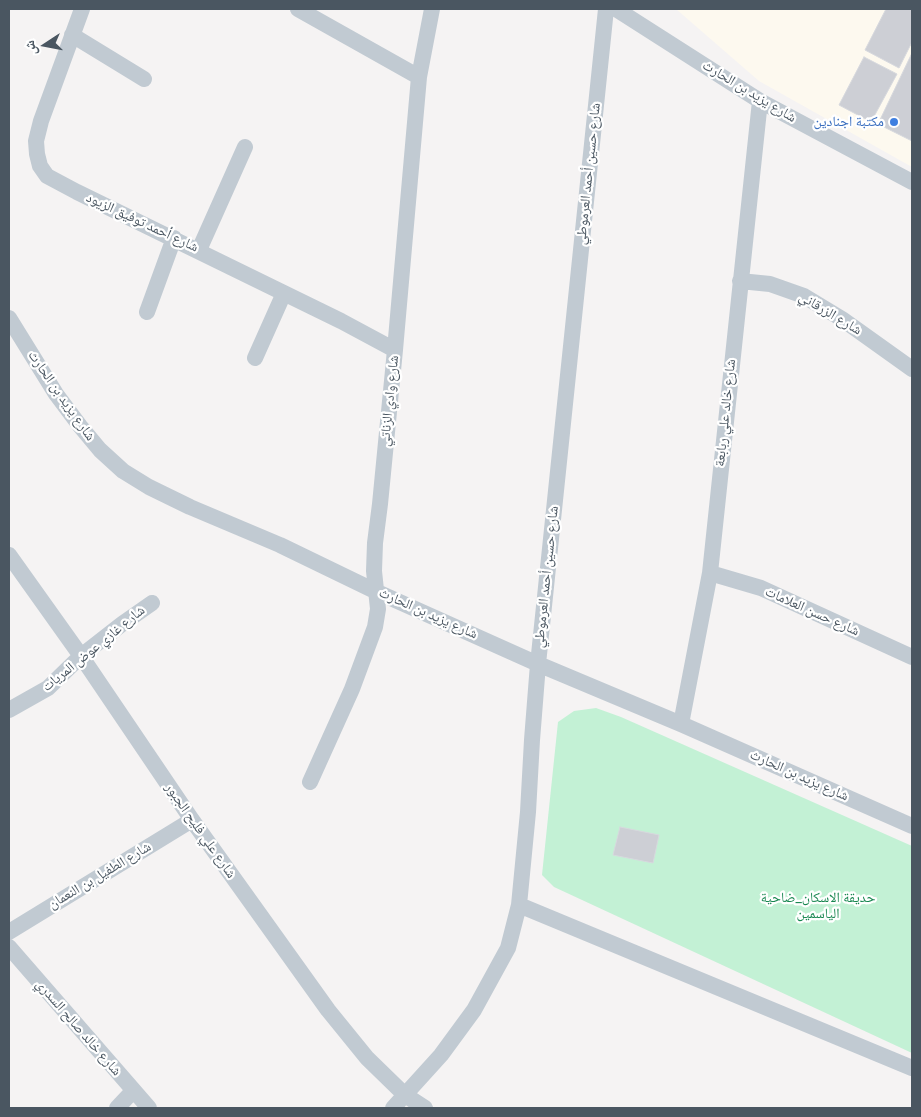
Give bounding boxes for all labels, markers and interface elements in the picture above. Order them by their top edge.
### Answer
north arrow [20,20,70,70]
text: ش [21,39,40,57]
street label: شارع يزيد بن الحارث [699,57,799,127]
street label: شارع حسين أحمد العرموطي [573,102,605,246]
place label: مكتبة اجنادين [814,114,884,130]
marker: مكتبة اجنادين [888,116,900,128]
street label: شارع أحمد توفيق الزيود [83,190,201,256]
street label: شارع الزرقاني [796,289,864,339]
street label: شارع يزيد بن الحارث [24,348,98,444]
street label: شارع وادي الزناتي [377,355,403,447]
street label: شارع خالد علي ربابعة [712,358,740,468]
street label: شارع حسين أحمد العرموطي [531,505,563,649]
street label: شارع حسن العلامات [762,584,862,640]
street label: شارع يزيد بن الحارث [376,585,480,643]
street label: شارع غازي عوض المريات [39,602,149,696]
street label: شارع يزيد بن الحارث [747,747,851,805]
street label: شارع علي فليح الجبور [161,780,239,882]
street label: شارع الطفيل بن النعمان [46,839,154,913]
park label: حديقة الاسكان_ضاحية الياسمين [761,890,875,922]
street label: شارع خالد صالح السدري [32,976,124,1080]

